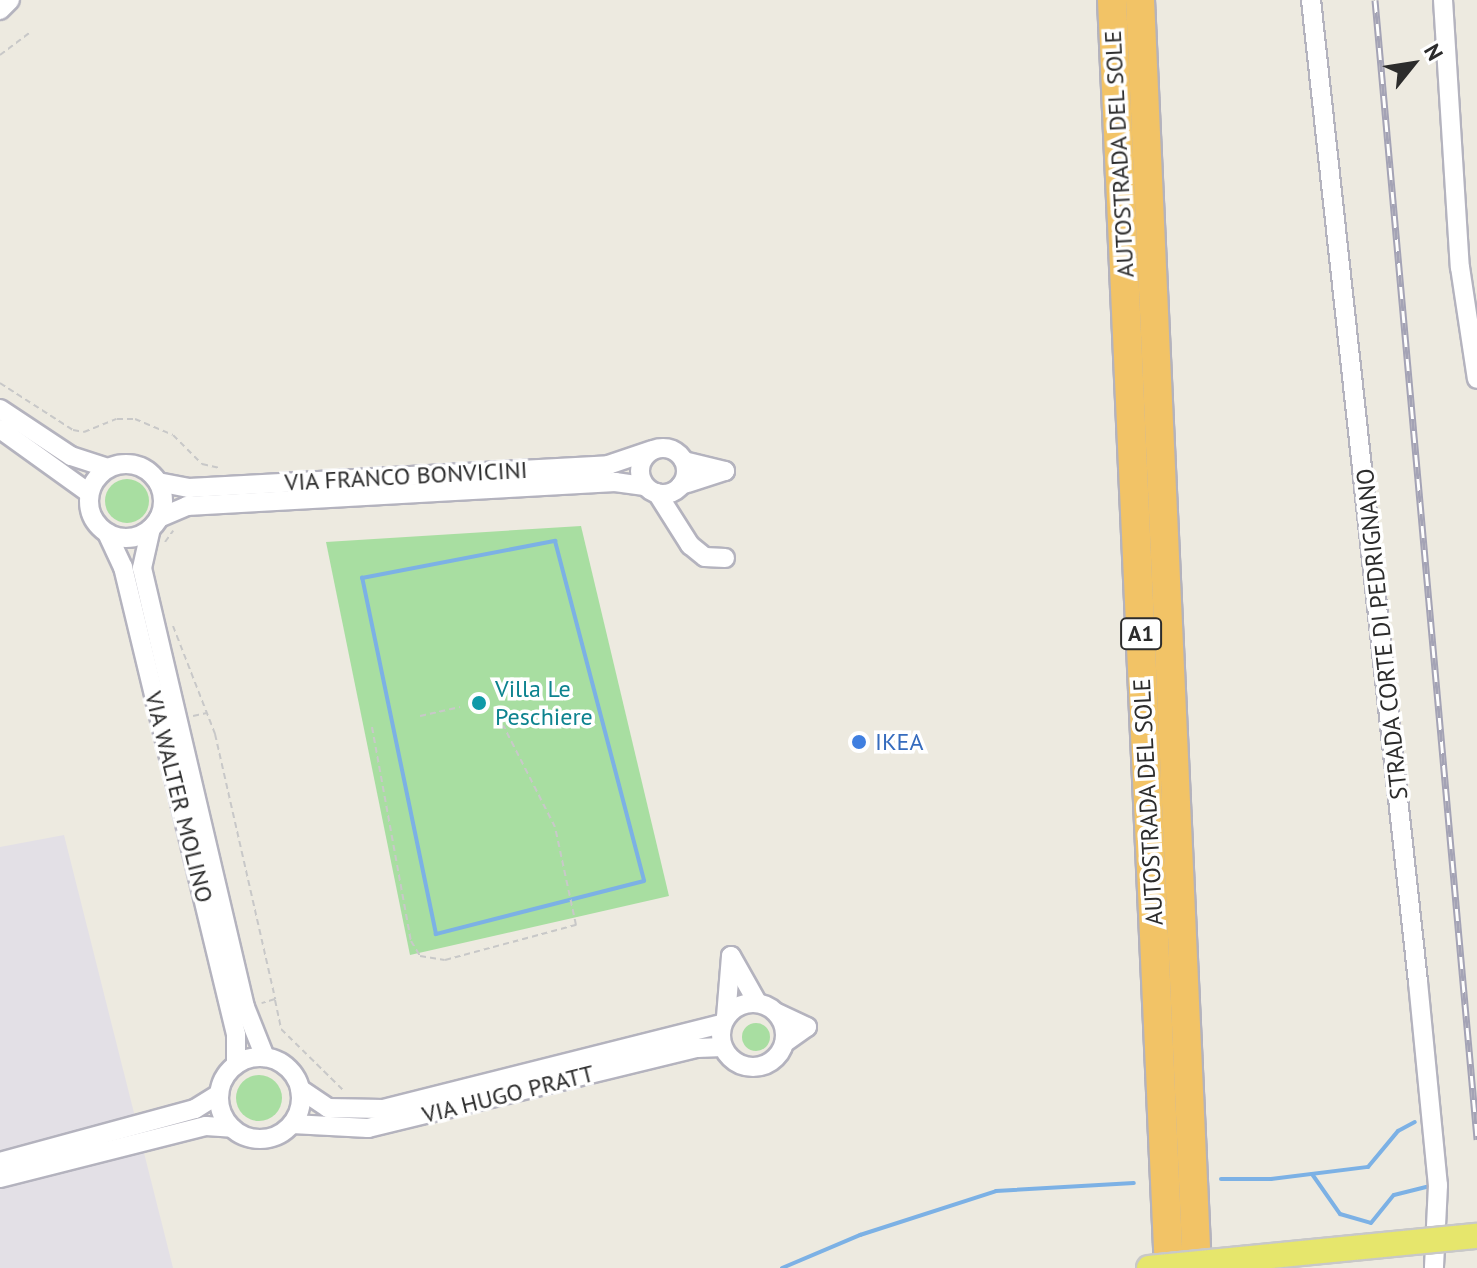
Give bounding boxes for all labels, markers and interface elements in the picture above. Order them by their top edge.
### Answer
north arrow [1373,24,1453,104]
street label: AUTOSTRADA DEL SOLE [1098,29,1140,279]
text: N [1418,39,1450,65]
street label: VIA FRANCO BONVICINI [283,455,529,497]
street label: STRADA CORTE DI PEDRIGNANO [1350,466,1414,802]
road number: A1 [1119,616,1163,652]
place label: Villa Le Peschiere [495,675,593,731]
street label: AUTOSTRADA DEL SOLE [1127,677,1169,927]
street label: VIA WALTER MOLINO [139,688,219,906]
marker: Villa Le Peschiere [470,694,488,712]
place label: IKEA [875,728,924,756]
marker: IKEA [850,733,868,751]
street label: VIA HUGO PRATT [419,1059,597,1129]

